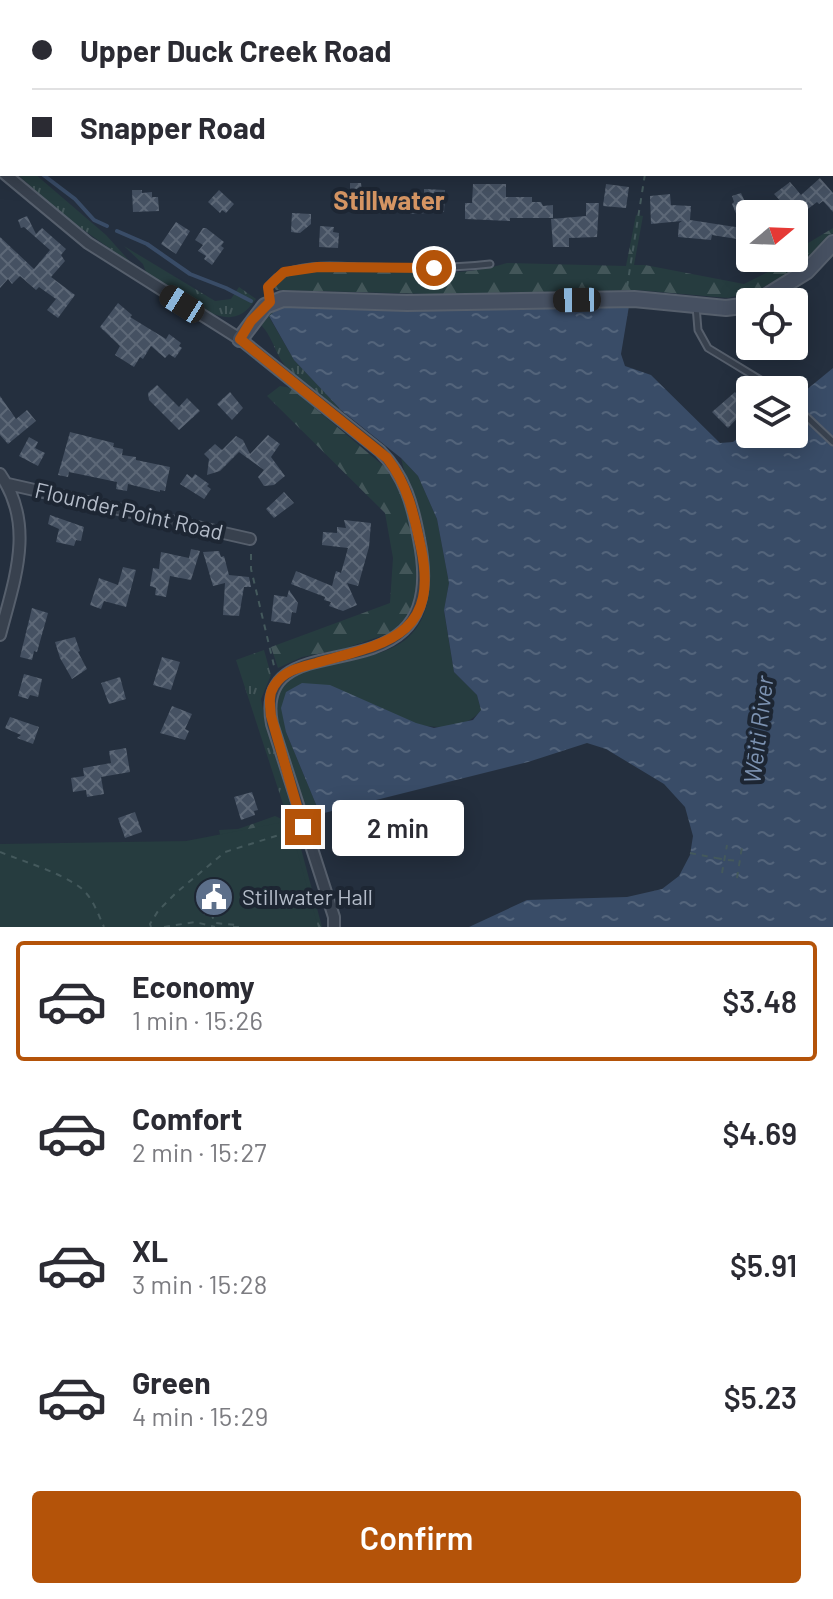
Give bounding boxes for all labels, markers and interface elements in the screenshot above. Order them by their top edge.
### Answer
text: Upper Duck Creek Road [80,32,391,68]
text: Snapper Road [80,109,266,145]
district label: Stillwater [333,184,445,215]
north arrow [736,200,808,272]
map controls [736,200,808,448]
route start [416,250,452,286]
car [155,281,209,327]
car [553,288,601,312]
button: locate [736,288,808,360]
button: layers [736,376,808,448]
street label: Flounder Point Road [33,476,226,544]
water label: Wēiti River [737,673,779,785]
callout: 2 min [331,799,463,855]
route end [285,809,321,845]
text: 2 min [367,812,429,843]
public building icon: Stillwater Hall [193,876,235,918]
place label: Stillwater Hall [242,883,373,909]
icon: car [36,965,108,1037]
text: Economy [132,968,255,1004]
text: $3.48 [722,983,797,1019]
text: 1 min · 15:26 [132,1004,263,1035]
icon: car [36,1097,108,1169]
text: Comfort [132,1100,242,1136]
text: $4.69 [723,1115,797,1151]
text: 2 min · 15:27 [132,1136,267,1167]
icon: car [36,1229,108,1301]
text: XL [132,1232,168,1268]
text: $5.91 [730,1247,797,1283]
text: 3 min · 15:28 [132,1268,267,1299]
icon: car [36,1361,108,1433]
text: Green [132,1364,211,1400]
text: $5.23 [724,1379,797,1415]
text: 4 min · 15:29 [132,1400,268,1431]
button: Confirm [32,1491,801,1583]

